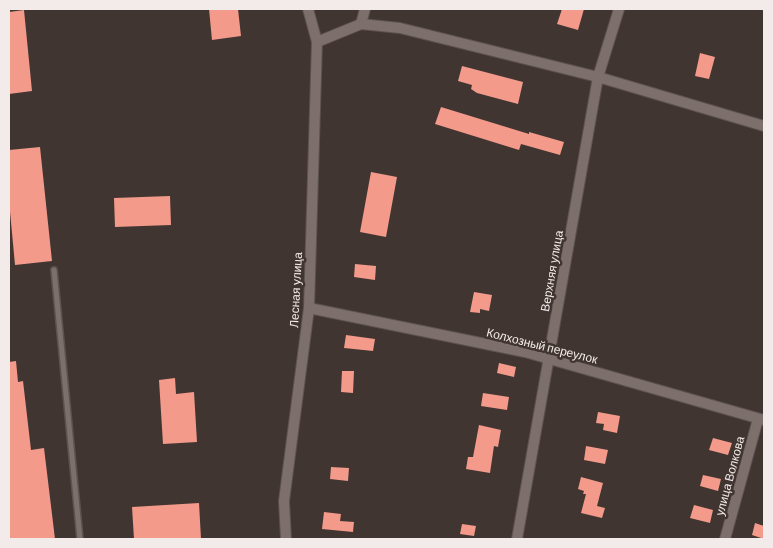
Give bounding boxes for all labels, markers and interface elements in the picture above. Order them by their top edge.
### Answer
street label: Верхняя улица [538,229,566,313]
street label: Лесная улица [287,252,305,328]
street label: Колхозный переулок [485,325,599,367]
street label: улица Волкова [712,435,748,517]

